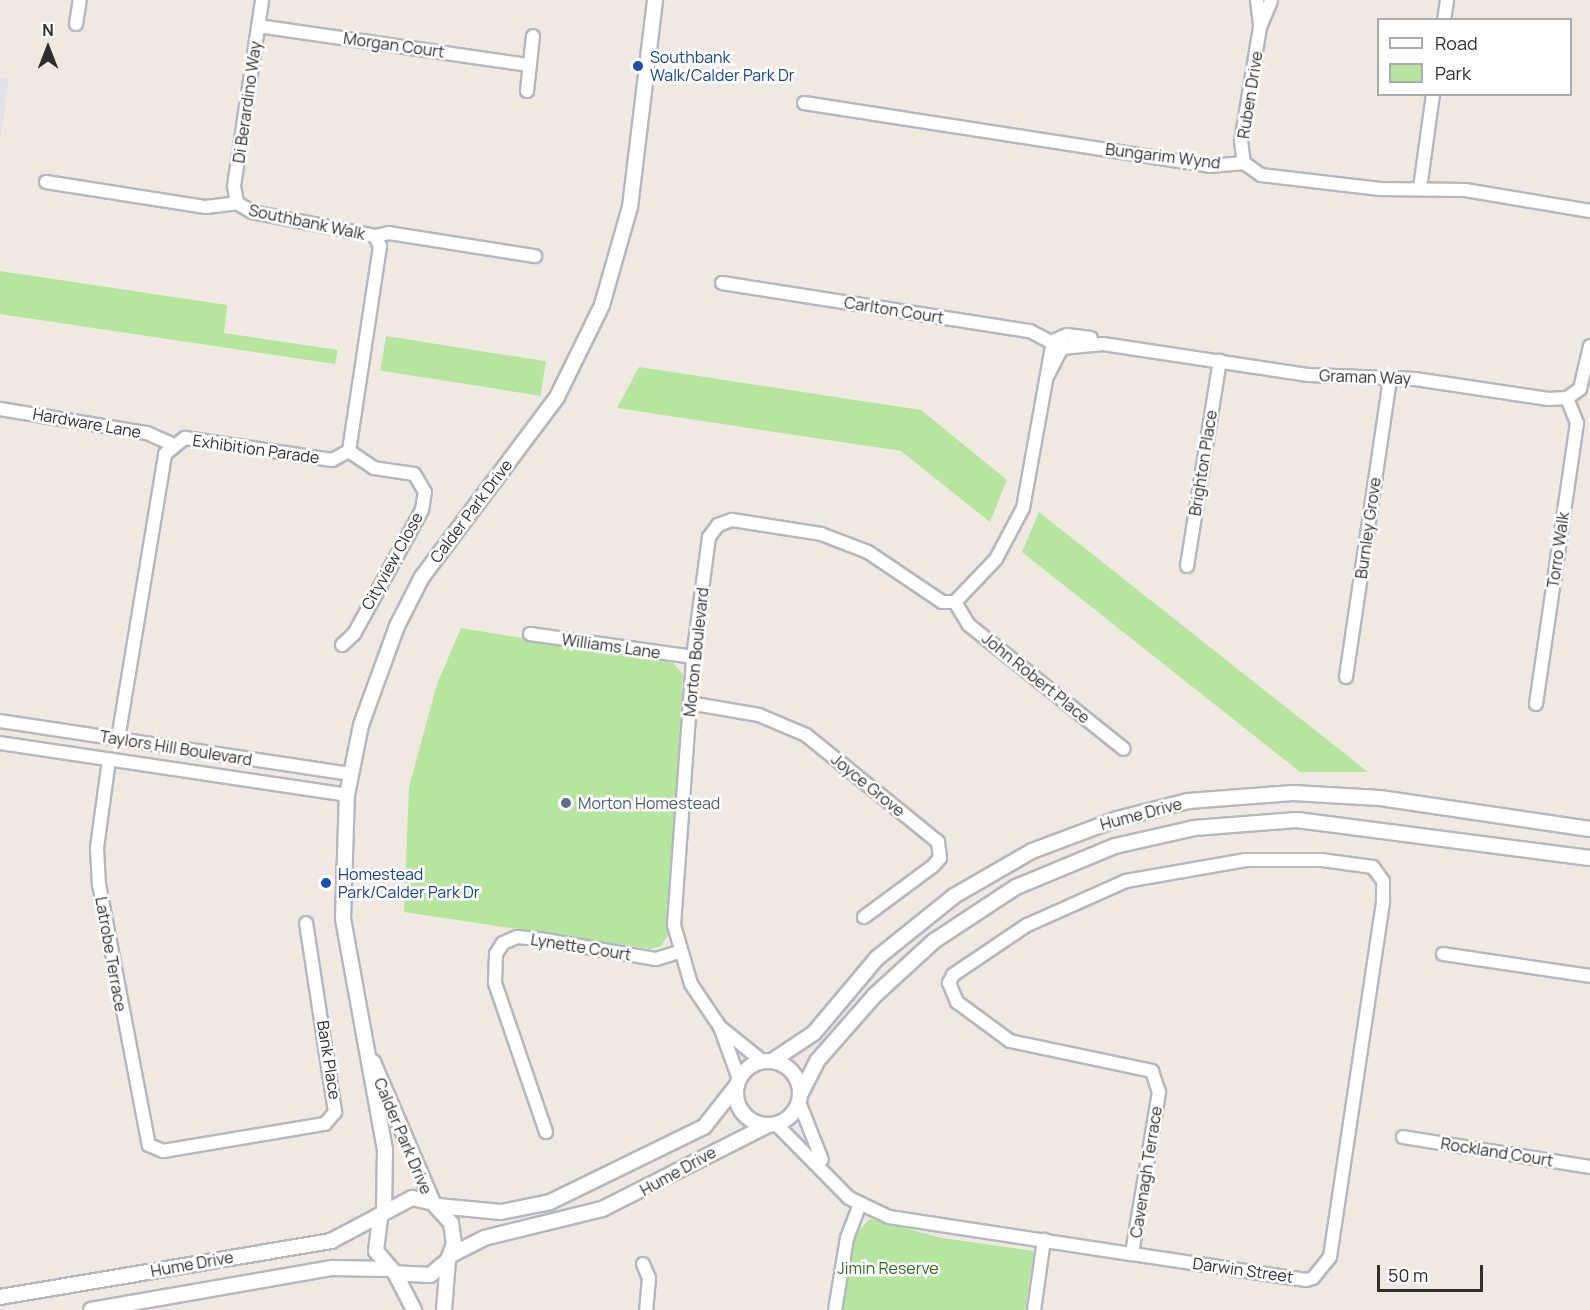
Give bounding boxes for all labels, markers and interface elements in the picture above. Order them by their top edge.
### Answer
north arrow [18,18,78,78]
legend [1377,18,1572,96]
text: N [42,19,54,41]
street label: Morgan Court [342,28,446,62]
text: Road [1435,31,1478,55]
street label: Di Berardino Way [229,40,265,164]
place label: Southbank Walk/Calder Park Dr [650,47,794,85]
street label: Ruben Drive [1234,50,1266,140]
marker: Southbank Walk/Calder Park Dr [631,59,645,73]
text: Park [1435,61,1471,85]
street label: Bungarim Wynd [1104,139,1222,173]
street label: Southbank Walk [247,200,367,244]
street label: Carlton Court [843,293,945,327]
street label: Graman Way [1319,366,1411,388]
street label: Hardware Lane [31,404,143,442]
street label: Brighton Place [1185,409,1221,517]
street label: Exhibition Parade [191,431,321,467]
street label: Calder Park Drive [426,456,516,566]
street label: Burnley Grove [1351,476,1385,580]
street label: Cityview Close [357,509,427,613]
street label: Torro Walk [1543,511,1573,589]
street label: Morton Boulevard [680,586,712,718]
street label: John Robert Place [978,629,1094,727]
street label: Williams Lane [560,630,662,662]
street label: Taylors Hill Boulevard [98,726,254,770]
street label: Joyce Grove [827,750,909,820]
place label: Morton Homestead [578,793,720,813]
street label: Hume Drive [1098,794,1184,834]
marker: Morton Homestead [559,796,573,810]
place label: Homestead Park/Calder Park Dr [338,864,480,902]
marker: Homestead Park/Calder Park Dr [319,876,333,890]
street label: Latrobe Terrace [91,895,131,1013]
street label: Lynette Court [529,930,633,964]
street label: Bank Place [313,1019,345,1101]
street label: Calder Park Drive [370,1075,436,1197]
street label: Cavenagh Terrace [1126,1105,1166,1239]
street label: Rockland Court [1439,1134,1555,1170]
street label: Hume Drive [637,1142,719,1200]
street label: Hume Drive [149,1247,235,1281]
street label: Darwin Street [1192,1253,1294,1287]
scale bar [1380,1253,1486,1291]
park label: Jimin Reserve [837,1258,939,1278]
text: 50 m [1388,1263,1428,1287]

